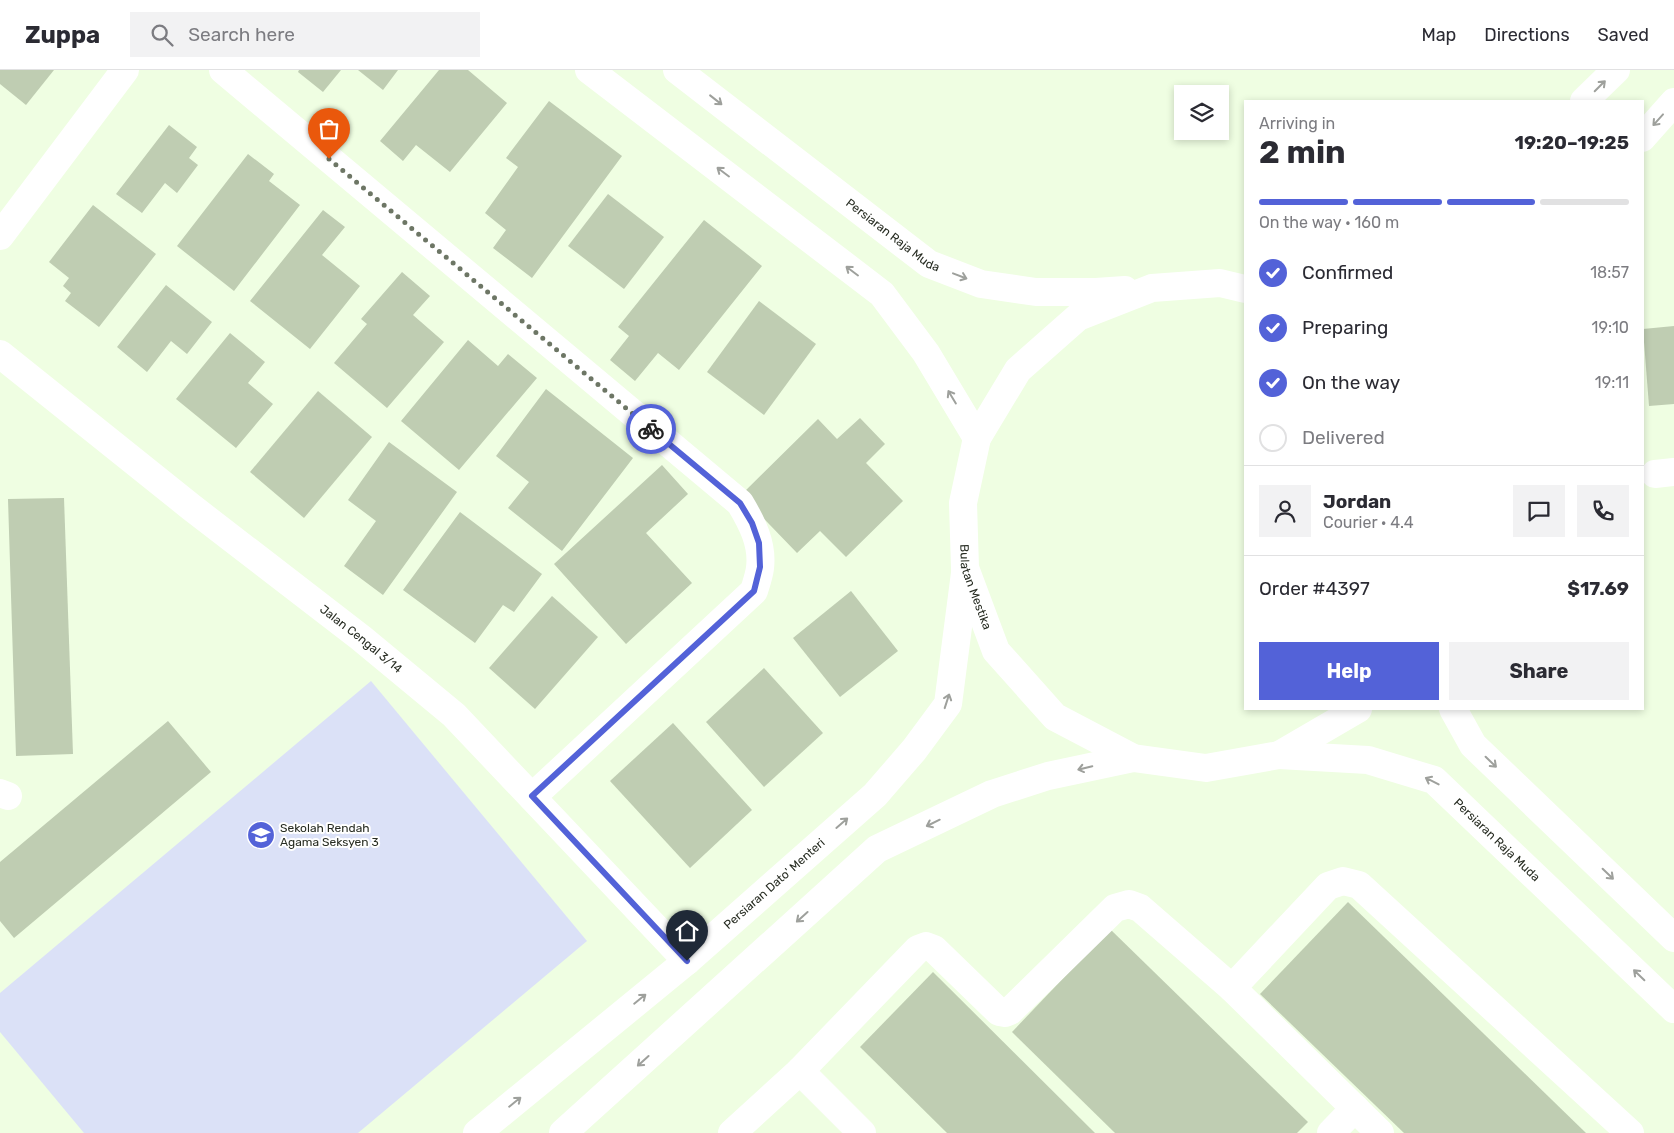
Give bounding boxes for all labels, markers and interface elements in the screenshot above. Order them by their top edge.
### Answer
search box [130,12,480,57]
text: Zuppa [25,21,100,49]
icon: search [148,21,176,49]
text: Search here [188,23,295,46]
text: Map [1421,24,1456,46]
text: Directions [1484,24,1570,46]
text: Saved [1598,24,1649,46]
one-way arrow [1594,79,1606,92]
map controls [1174,85,1229,140]
button: layers [1174,85,1229,140]
one-way arrow [709,94,722,105]
pin [308,108,350,159]
one-way arrow [1652,113,1664,126]
text: Arriving in [1259,114,1335,133]
icon: bag [315,115,343,143]
text: 19:20–19:25 [1514,131,1629,154]
text: 2 min [1259,133,1346,171]
one-way arrow [717,167,730,178]
street label: Persiaran Raja Muda [843,196,942,274]
text: On the way · 160 m [1259,213,1399,232]
icon: check [1259,259,1287,287]
text: Confirmed [1302,261,1393,284]
text: 18:57 [1590,263,1629,282]
one-way arrow [845,266,859,276]
one-way arrow [952,272,967,281]
icon: check [1259,314,1287,342]
text: Preparing [1302,316,1388,339]
text: 19:10 [1592,318,1629,337]
icon: check [1259,369,1287,397]
text: On the way [1302,371,1400,394]
text: 19:11 [1595,373,1629,392]
one-way arrow [947,390,957,404]
courier [626,404,676,454]
icon: bike [637,415,665,443]
text: Delivered [1302,426,1385,449]
button: person [1259,485,1311,537]
button: chat [1513,485,1565,537]
button: phone [1577,485,1629,537]
text: Jordan [1323,490,1391,513]
text: Courier · 4.4 [1323,513,1414,532]
street label: Bulatan Mestika [957,544,994,631]
text: Order #4397 [1259,577,1370,600]
text: $17.69 [1567,577,1629,600]
street label: Jalan Cengal 3/14 [317,602,405,676]
button: Help [1259,642,1439,700]
button: Share [1449,642,1629,700]
one-way arrow [943,694,952,709]
one-way arrow [1485,756,1497,768]
one-way arrow [1077,764,1093,773]
one-way arrow [1424,776,1439,786]
street label: Persiaran Raja Muda [1451,796,1543,884]
one-way arrow [836,818,849,829]
one-way arrow [925,818,940,828]
school or university icon: Sekolah Rendah Agama Seksyen 3 [246,820,276,850]
place label: Sekolah Rendah Agama Seksyen 3 [280,821,379,849]
street label: Persiaran Dato' Menteri [721,836,828,932]
one-way arrow [1602,868,1615,880]
pin [666,910,708,961]
one-way arrow [796,911,809,923]
icon: home [673,917,701,945]
one-way arrow [1632,969,1645,981]
one-way arrow [634,993,647,1004]
one-way arrow [636,1055,649,1067]
one-way arrow [508,1097,521,1108]

